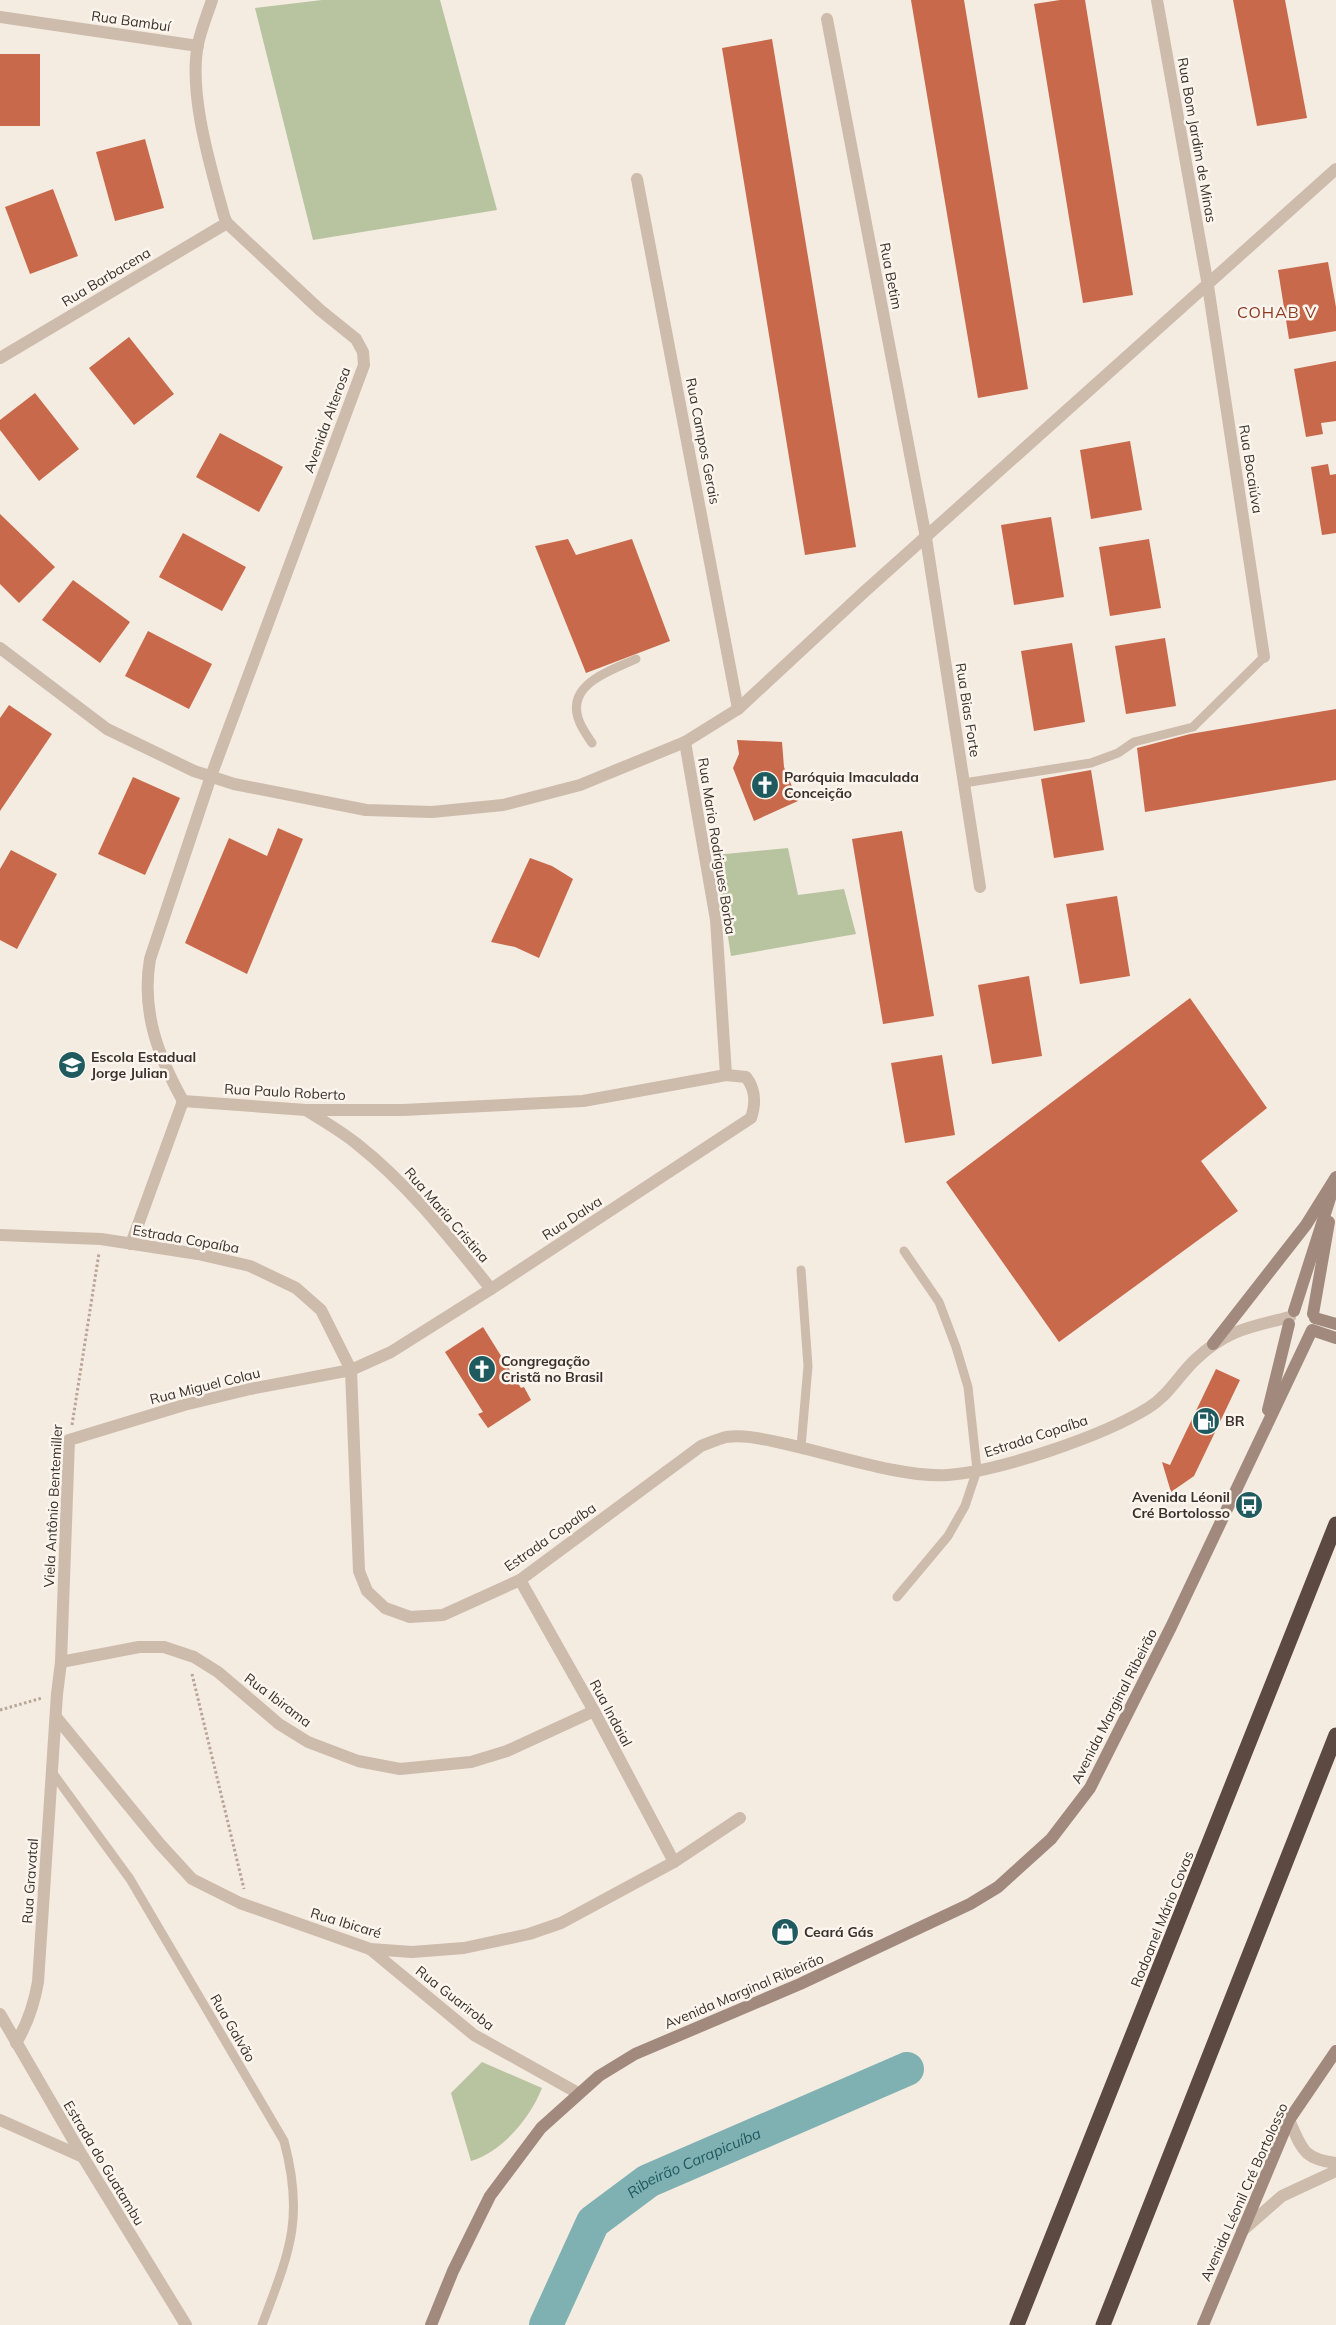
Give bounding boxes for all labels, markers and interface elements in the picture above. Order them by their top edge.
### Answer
street label: Rua Bambuí [90,7,172,36]
street label: Rua Bom Jardim de Minas [1174,56,1220,224]
street label: Rua Betim [876,241,906,311]
street label: Rua Barbacena [58,243,154,311]
district label: COHAB V [1237,302,1317,322]
street label: Avenida Alterosa [300,365,354,475]
street label: Rua Campos Gerais [682,376,724,506]
street label: Rua Bocaiúva [1235,423,1267,515]
street label: Rua Bias Forte [952,662,984,758]
street label: Rua Mario Rodrigues Borba [694,756,740,936]
place label: Paróquia Imaculada Conceição [784,768,919,802]
church icon: Paróquia Imaculada Conceição [750,770,780,800]
place label: Escola Estadual Jorge Julian [91,1048,196,1082]
school or university icon: Escola Estadual Jorge Julian [57,1050,87,1080]
street label: Rua Paulo Roberto [224,1080,346,1104]
street label: Rua Maria Cristina [401,1164,493,1266]
street label: Rua Dalva [539,1192,605,1244]
street label: Estrada Copaíba [131,1221,241,1257]
place label: Congregação Cristã no Brasil [501,1352,603,1386]
church icon: Congregação Cristã no Brasil [467,1354,497,1384]
street label: Rua Miguel Colau [148,1364,262,1408]
fuel station icon: BR [1191,1406,1221,1436]
street label: Estrada Copaíba [982,1411,1090,1461]
place label: BR [1225,1412,1245,1430]
street label: Viela Antônio Bentemiller [40,1423,66,1588]
place label: Avenida Léonil Cré Bortolosso [1132,1488,1230,1522]
bus stop icon: Avenida Léonil Cré Bortolosso [1234,1490,1264,1520]
street label: Estrada Copaíba [501,1499,599,1575]
street label: Avenida Marginal Ribeirão [1067,1626,1161,1786]
street label: Rua Ibirama [241,1669,315,1731]
street label: Rua Indaial [586,1676,636,1750]
street label: Rua Gravatal [18,1838,42,1924]
street label: Rodoanel Mário Covas [1126,1848,1198,1990]
street label: Rua Ibicaré [308,1904,384,1942]
shop icon: Ceará Gás [770,1917,800,1947]
place label: Ceará Gás [804,1923,874,1941]
street label: Avenida Marginal Ribeirão [662,1949,826,2033]
street label: Rua Guariroba [412,1962,498,2034]
street label: Rua Galvão [206,1991,260,2065]
street label: Estrada do Guatambu [60,2097,148,2229]
street label: Avenida Léonil Cré Bortolosso [1196,2100,1292,2284]
water label: Ribeirão Carapicuíba [623,2123,764,2202]

